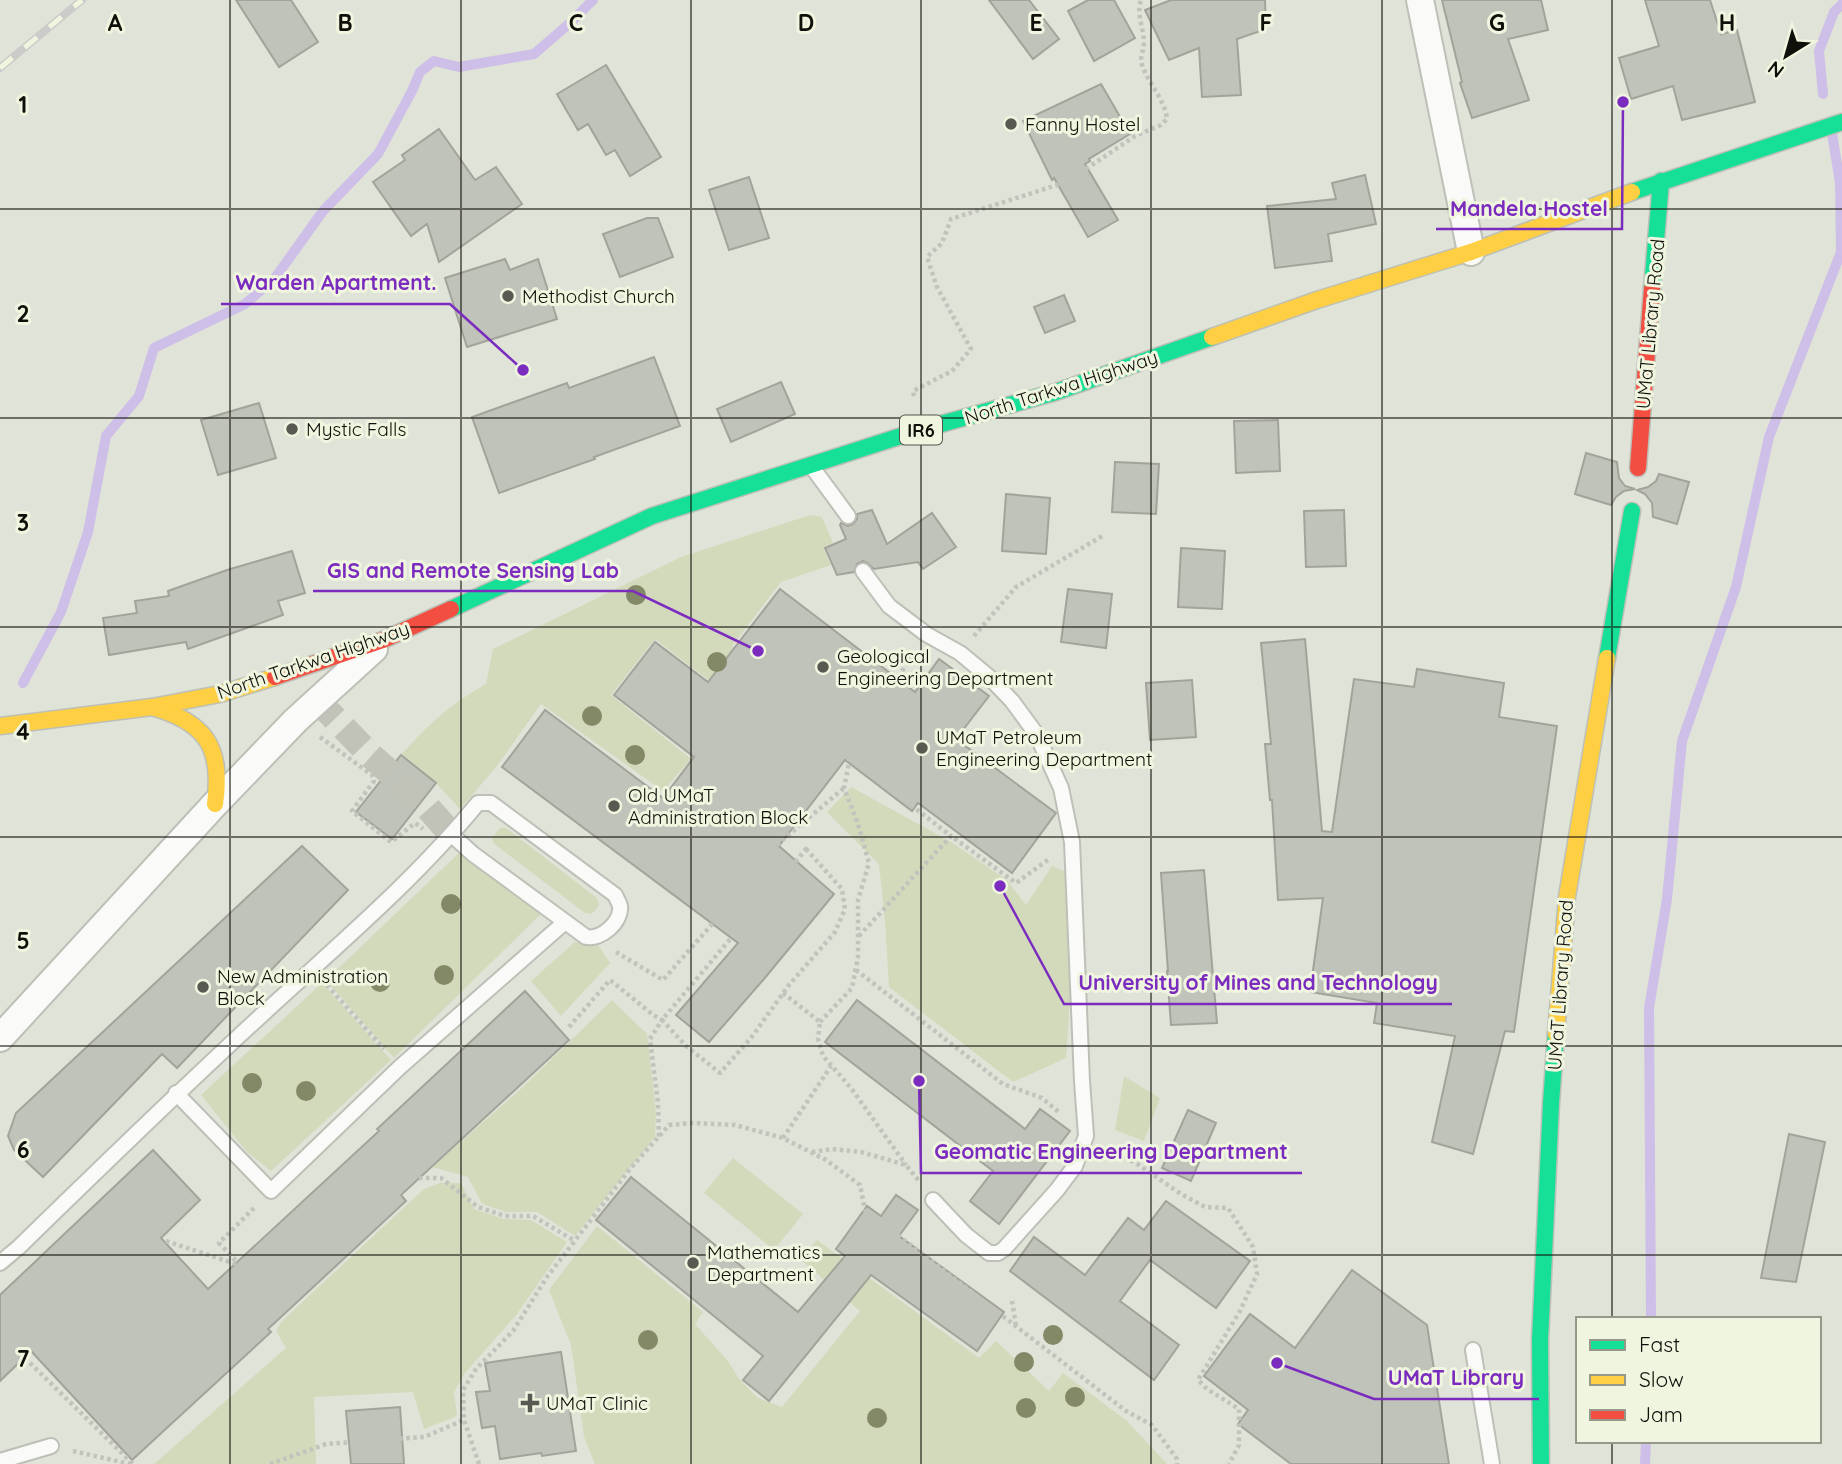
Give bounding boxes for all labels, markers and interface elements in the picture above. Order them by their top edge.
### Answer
text: A [108,8,123,37]
text: B [337,8,353,37]
text: C [569,8,583,37]
text: D [798,8,814,37]
text: E [1029,8,1043,37]
text: F [1260,8,1272,37]
text: G [1489,8,1505,37]
text: H [1719,8,1735,37]
north arrow [1751,21,1821,91]
text: N [1763,56,1789,83]
text: 1 [19,90,27,119]
place label: Fanny Hostel [1025,112,1140,136]
marker: Fanny Hostel [1003,116,1019,132]
callout: Mandela Hostel [1436,187,1622,229]
text: Mandela Hostel [1450,195,1608,221]
street label: UMaT Library Road [1631,238,1669,410]
callout: Warden Apartment. [221,262,450,304]
text: Warden Apartment. [235,269,437,295]
place label: Methodist Church [522,284,675,308]
marker: Methodist Church [500,288,516,304]
text: 2 [16,299,30,328]
street label: North Tarkwa Highway [961,344,1161,430]
road number: IR6 [900,416,942,444]
place label: Mystic Falls [306,417,406,441]
marker: Mystic Falls [284,421,300,437]
text: 3 [17,508,29,537]
callout: GIS and Remote Sensing Lab [313,549,633,591]
text: GIS and Remote Sensing Lab [327,557,619,583]
street label: North Tarkwa Highway [214,616,412,704]
place label: Geological Engineering Department [837,644,1053,690]
marker: Geological Engineering Department [815,659,831,675]
text: 4 [16,717,30,746]
place label: UMaT Petroleum Engineering Department [936,725,1152,771]
marker: UMaT Petroleum Engineering Department [914,740,930,756]
place label: Old UMaT Administration Block [628,783,808,829]
marker: Old UMaT Administration Block [606,798,622,814]
street label: UMaT Library Road [1542,899,1578,1071]
text: 5 [16,926,30,955]
callout: University of Mines and Technology [1064,962,1452,1004]
place label: New Administration Block [217,964,388,1010]
text: University of Mines and Technology [1078,969,1438,995]
marker: New Administration Block [195,979,211,995]
callout: Geomatic Engineering Department [921,1131,1302,1173]
text: 6 [17,1135,29,1164]
text: Geomatic Engineering Department [934,1138,1288,1164]
place label: Mathematics Department [707,1240,820,1286]
marker: Mathematics Department [685,1255,701,1271]
legend [1576,1317,1821,1443]
text: Fast [1639,1331,1680,1357]
text: 7 [17,1344,30,1373]
callout: UMaT Library [1374,1357,1539,1399]
text: UMaT Library [1388,1364,1524,1390]
text: Slow [1639,1366,1684,1392]
place label: UMaT Clinic [546,1391,648,1415]
marker: UMaT Clinic [520,1393,540,1413]
text: Jam [1639,1401,1683,1427]

